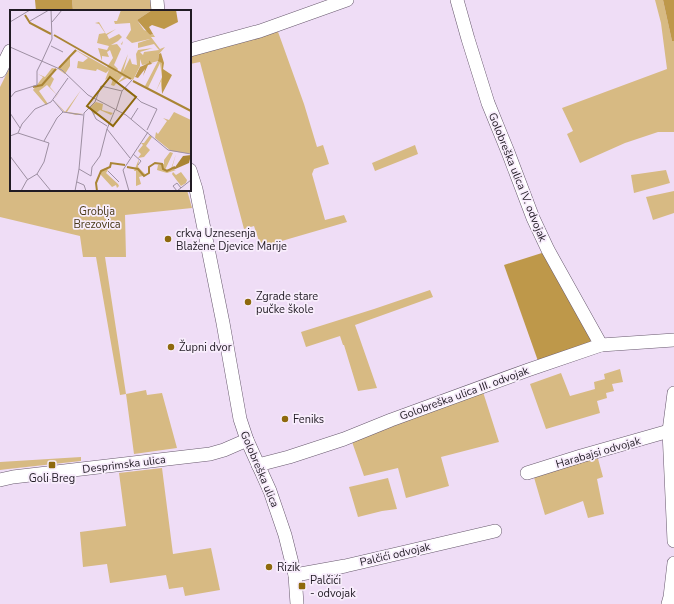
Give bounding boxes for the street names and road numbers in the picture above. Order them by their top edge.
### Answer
street label: Golobreška ulica IV. odvojak [485,110,551,244]
street label: Golobreška ulica III. odvojak [397,363,531,424]
street label: Golobreška ulica [237,429,282,510]
street label: Harabajsi odvojak [554,433,643,472]
street label: Desprimska ulica [82,452,167,477]
street label: Palčići odvojak [358,539,432,570]

